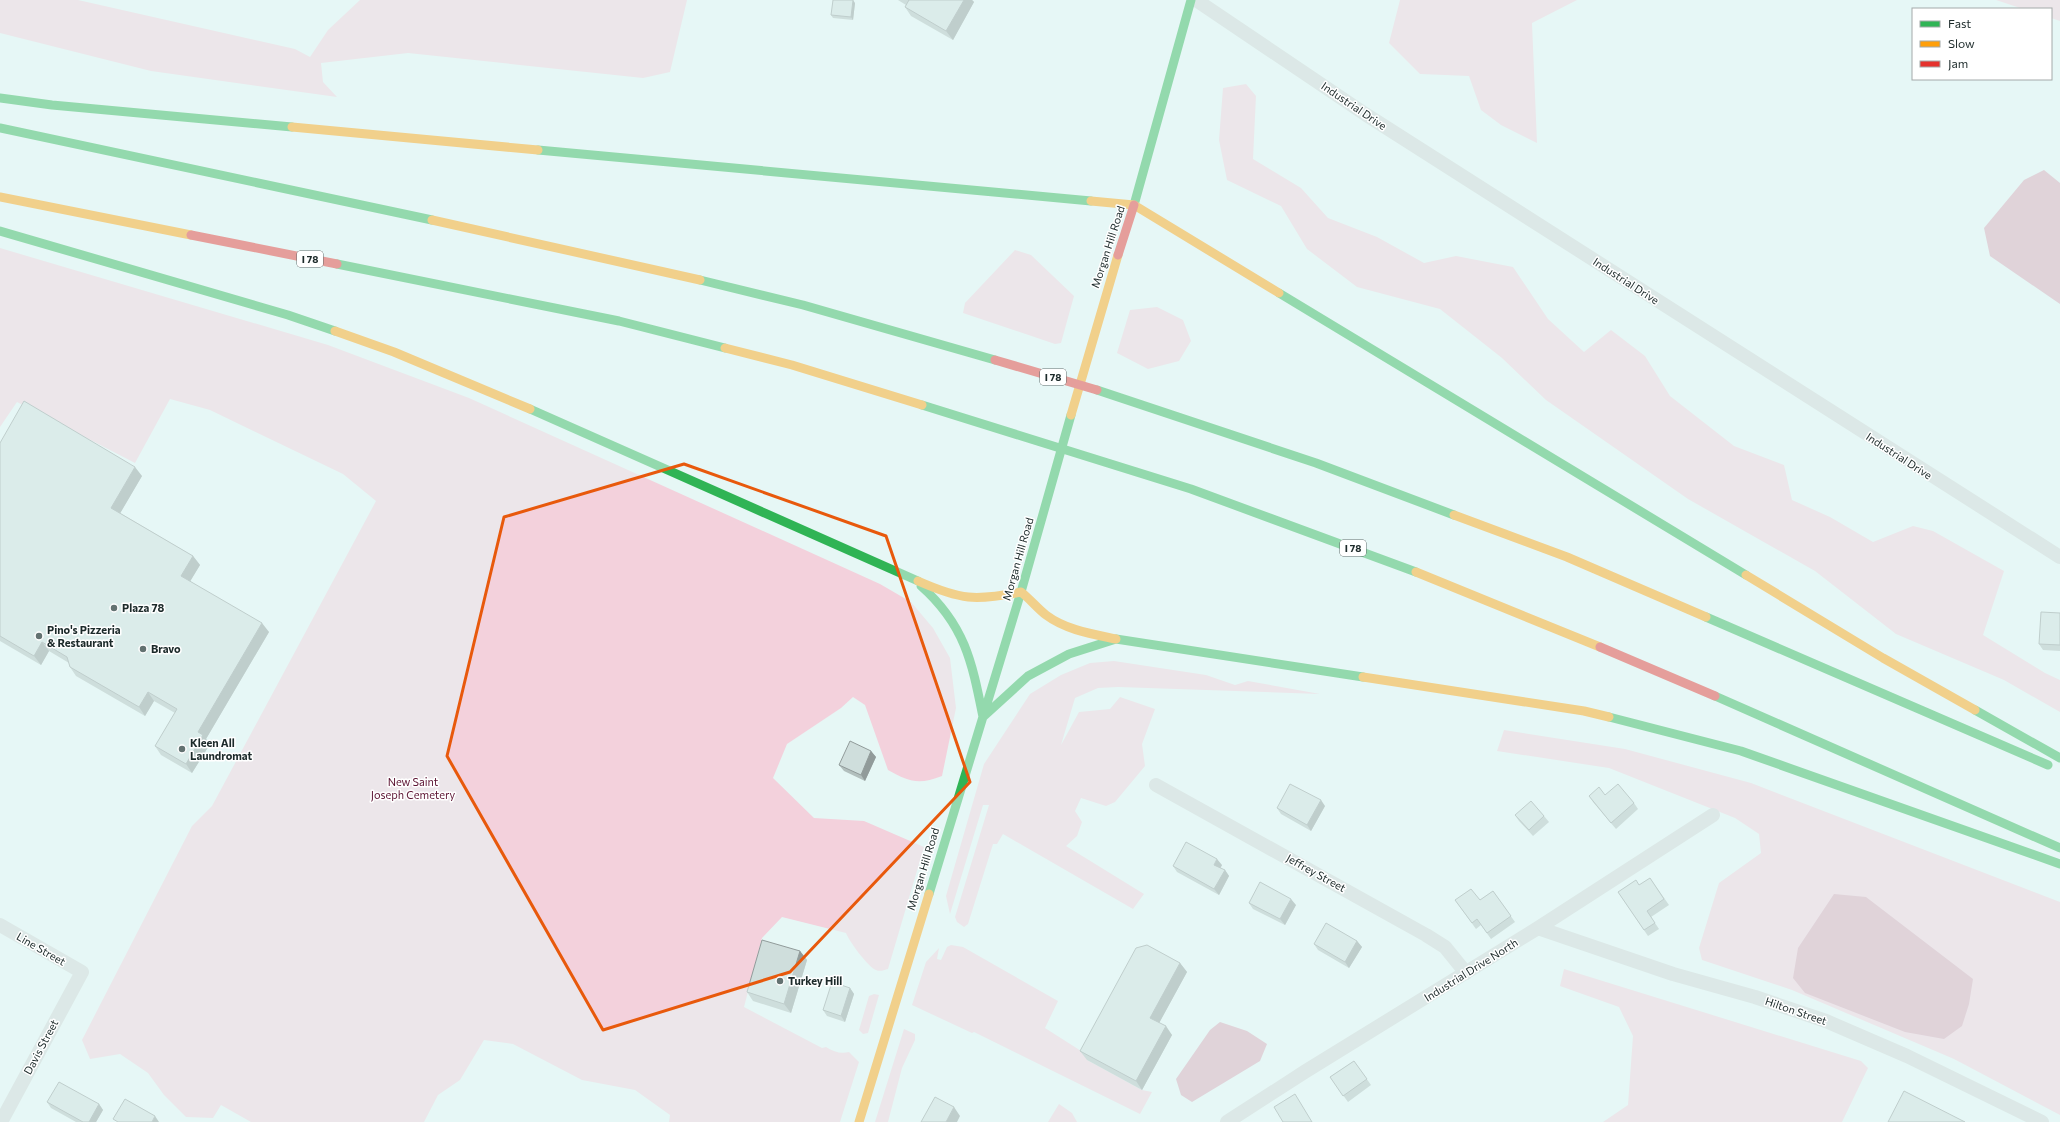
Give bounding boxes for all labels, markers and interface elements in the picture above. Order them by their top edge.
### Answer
legend [1912,8,2052,80]
text: Fast [1948,16,1971,30]
text: Slow [1948,36,1975,50]
text: Jam [1948,56,1968,71]
street label: Industrial Drive [1319,79,1389,132]
street label: Morgan Hill Road [1088,204,1127,290]
road number: I 78 [297,251,323,267]
street label: Industrial Drive [1591,254,1662,307]
road number: I 78 [1040,369,1066,385]
street label: Industrial Drive [1864,429,1935,482]
street label: Morgan Hill Road [999,516,1036,602]
road number: I 78 [1340,540,1366,556]
place label: Plaza 78 [122,601,164,614]
marker: Plaza 78 [109,603,119,613]
place label: Pino's Pizzeria & Restaurant [47,623,121,649]
marker: Pino's Pizzeria & Restaurant [34,631,44,641]
place label: Bravo [151,642,181,655]
marker: Bravo [138,644,148,654]
place label: Kleen All Laundromat [190,736,253,762]
marker: Kleen All Laundromat [177,744,187,754]
park label: New Saint Joseph Cemetery [371,775,455,802]
street label: Morgan Hill Road [904,826,941,912]
street label: Jeffrey Street [1284,851,1349,895]
street label: Line Street [14,929,68,968]
street label: Industrial Drive North [1421,935,1520,1004]
place label: Turkey Hill [788,974,842,987]
marker: Turkey Hill [775,976,785,986]
street label: Hilton Street [1764,994,1829,1027]
street label: Davis Street [21,1017,61,1076]

